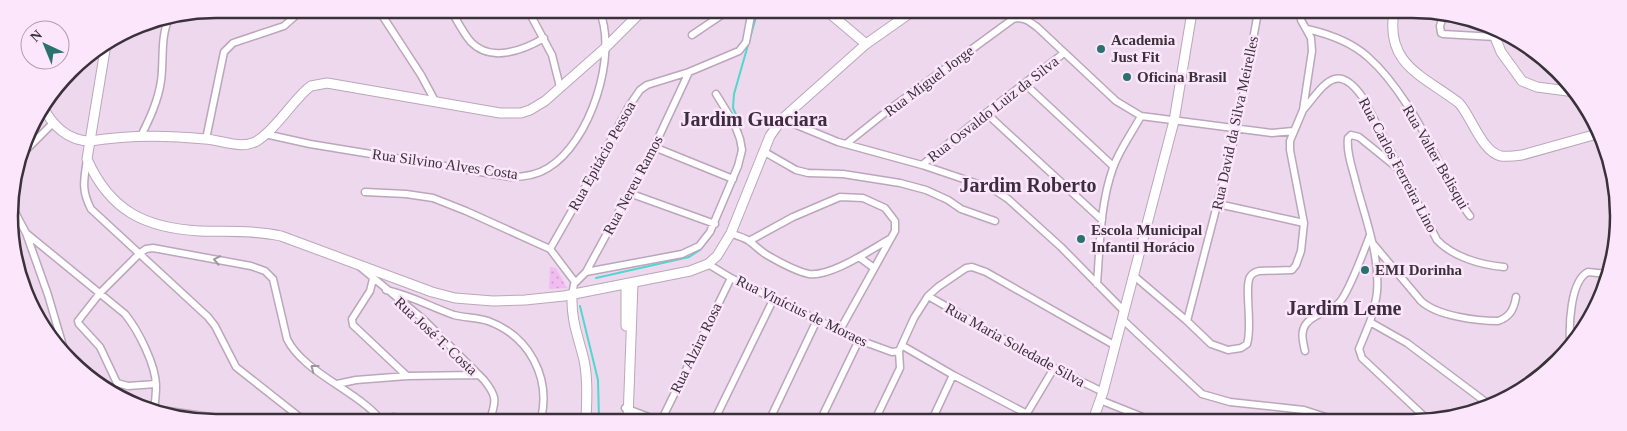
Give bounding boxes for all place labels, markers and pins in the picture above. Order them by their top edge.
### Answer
place label: Academia Just Fit [1111,32,1176,65]
marker: Academia Just Fit [1095,43,1107,55]
place label: Oficina Brasil [1137,69,1227,85]
marker: Oficina Brasil [1121,71,1133,83]
place label: Escola Municipal Infantil Horácio [1091,222,1202,255]
marker: Escola Municipal Infantil Horácio [1075,233,1087,245]
place label: EMI Dorinha [1375,262,1463,278]
marker: EMI Dorinha [1359,264,1371,276]

